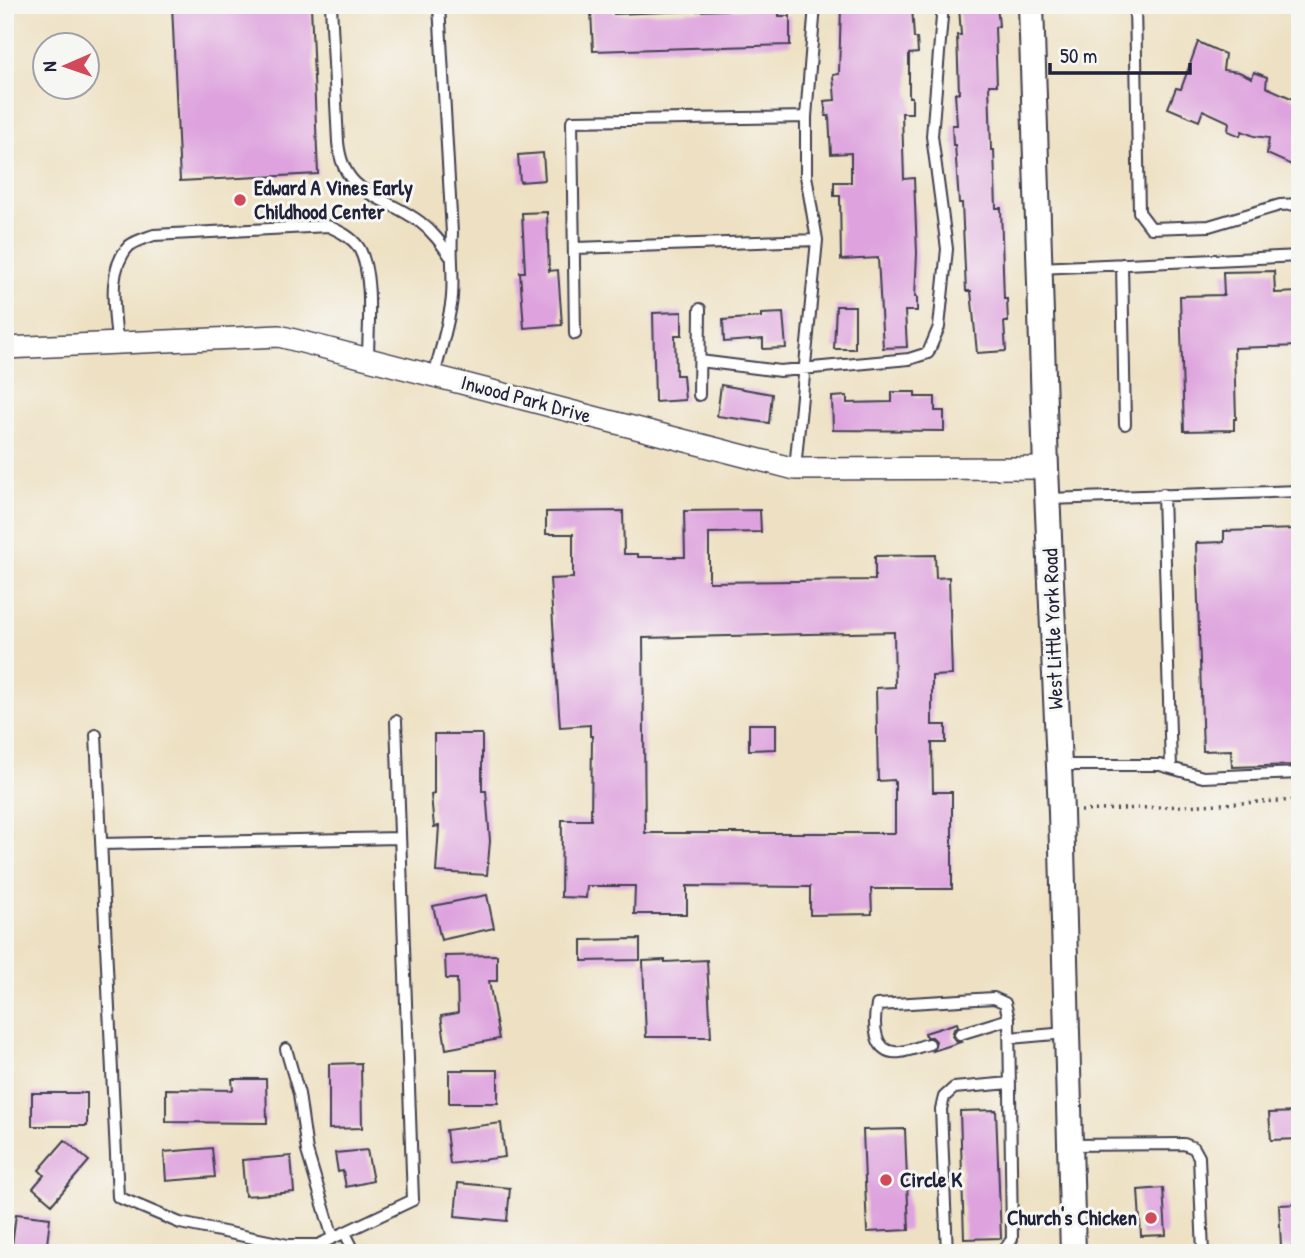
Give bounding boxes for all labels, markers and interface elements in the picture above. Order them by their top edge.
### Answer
north arrow [32,32,102,102]
scale bar [1050,32,1190,76]
text: 50 m [1060,41,1097,70]
text: N [36,61,62,72]
place label: Edward A Vines Early Childhood Center [254,173,413,226]
marker: Edward A Vines Early Childhood Center [232,192,248,208]
street label: Inwood Park Drive [458,367,594,430]
street label: West Little York Road [1035,548,1070,710]
place label: Circle K [900,1165,962,1194]
marker: Circle K [878,1172,894,1188]
place label: Church's Chicken [1007,1203,1137,1232]
marker: Church's Chicken [1143,1210,1159,1226]

